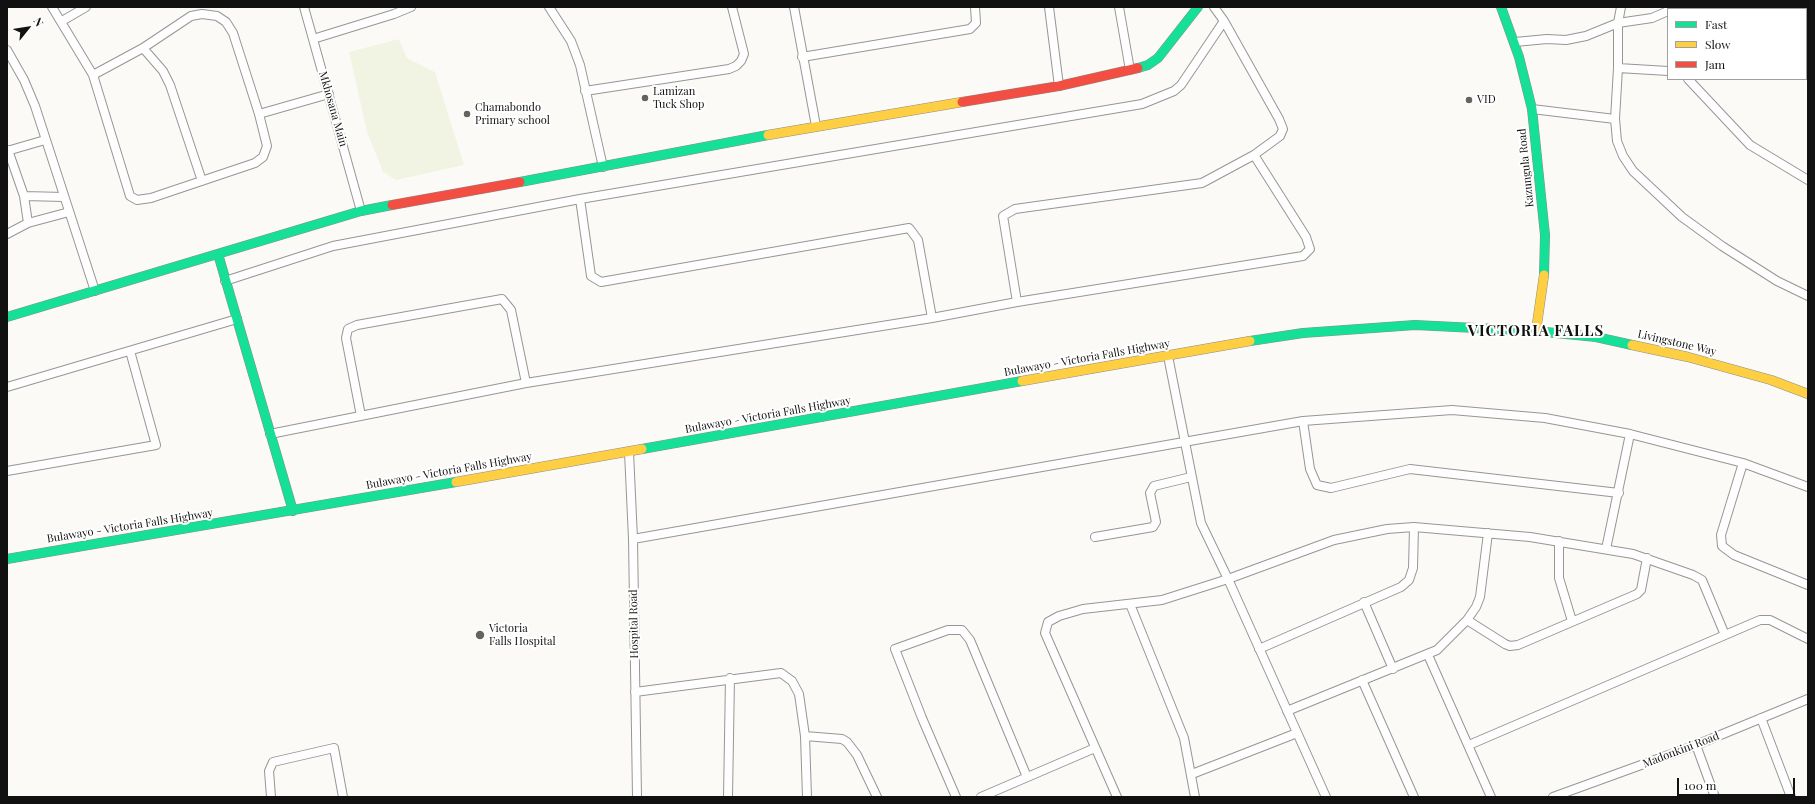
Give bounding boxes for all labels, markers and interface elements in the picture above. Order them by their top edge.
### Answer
north arrow [8,8,48,48]
legend [1667,8,1807,80]
text: N [30,15,47,29]
text: Fast [1705,16,1727,32]
text: Slow [1705,36,1731,52]
text: Jam [1705,56,1725,72]
street label: Mkhosana Main [316,70,350,148]
place label: Lamizan Tuck Shop [653,85,704,111]
marker: Lamizan Tuck Shop [640,93,650,103]
place label: VID [1477,93,1496,107]
marker: VID [1464,95,1474,105]
place label: Chamabondo Primary school [475,101,550,127]
marker: Chamabondo Primary school [462,109,472,119]
street label: Kazungula Road [1515,128,1537,208]
district label: VICTORIA FALLS [1468,322,1604,340]
street label: Livingstone Way [1636,328,1718,358]
street label: Bulawayo - Victoria Falls Highway [1003,337,1171,379]
street label: Bulawayo - Victoria Falls Highway [684,394,852,436]
street label: Bulawayo - Victoria Falls Highway [365,450,533,492]
street label: Bulawayo - Victoria Falls Highway [46,506,214,546]
street label: Hospital Road [627,589,641,659]
place label: Victoria Falls Hospital [489,622,556,648]
marker: Victoria Falls Hospital [474,629,486,641]
street label: Madonkini Road [1641,729,1721,771]
scale bar [1679,770,1797,796]
text: 100 m [1684,777,1716,793]

